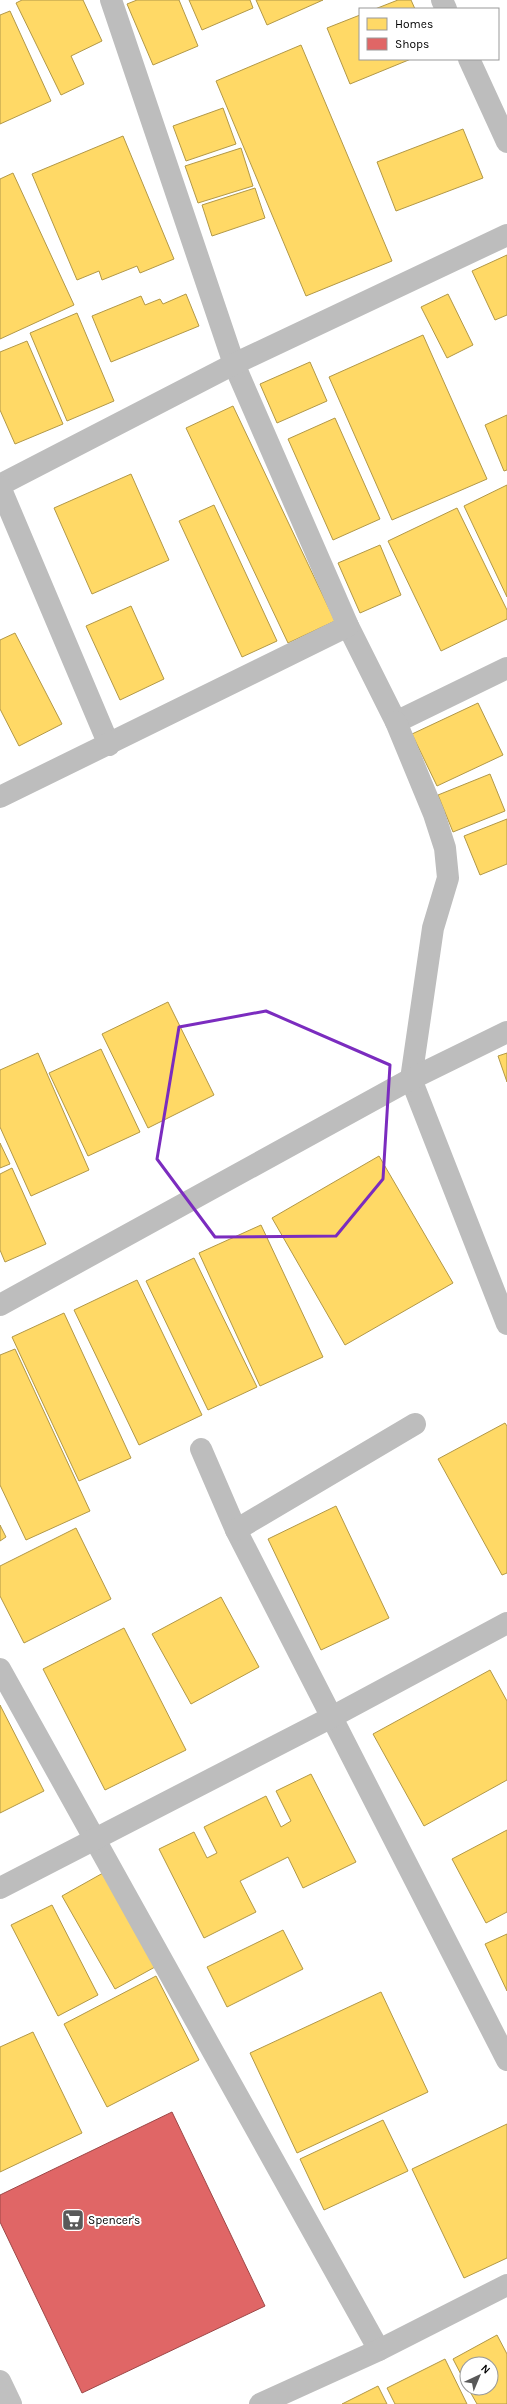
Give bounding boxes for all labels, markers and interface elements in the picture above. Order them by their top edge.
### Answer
legend [359,8,499,60]
text: Homes [395,17,433,31]
text: Shops [395,37,429,51]
supermarket icon: Spencer's [60,2207,86,2233]
place label: Spencer's [88,2213,140,2227]
north arrow [459,2356,499,2396]
text: N [478,2362,493,2377]

